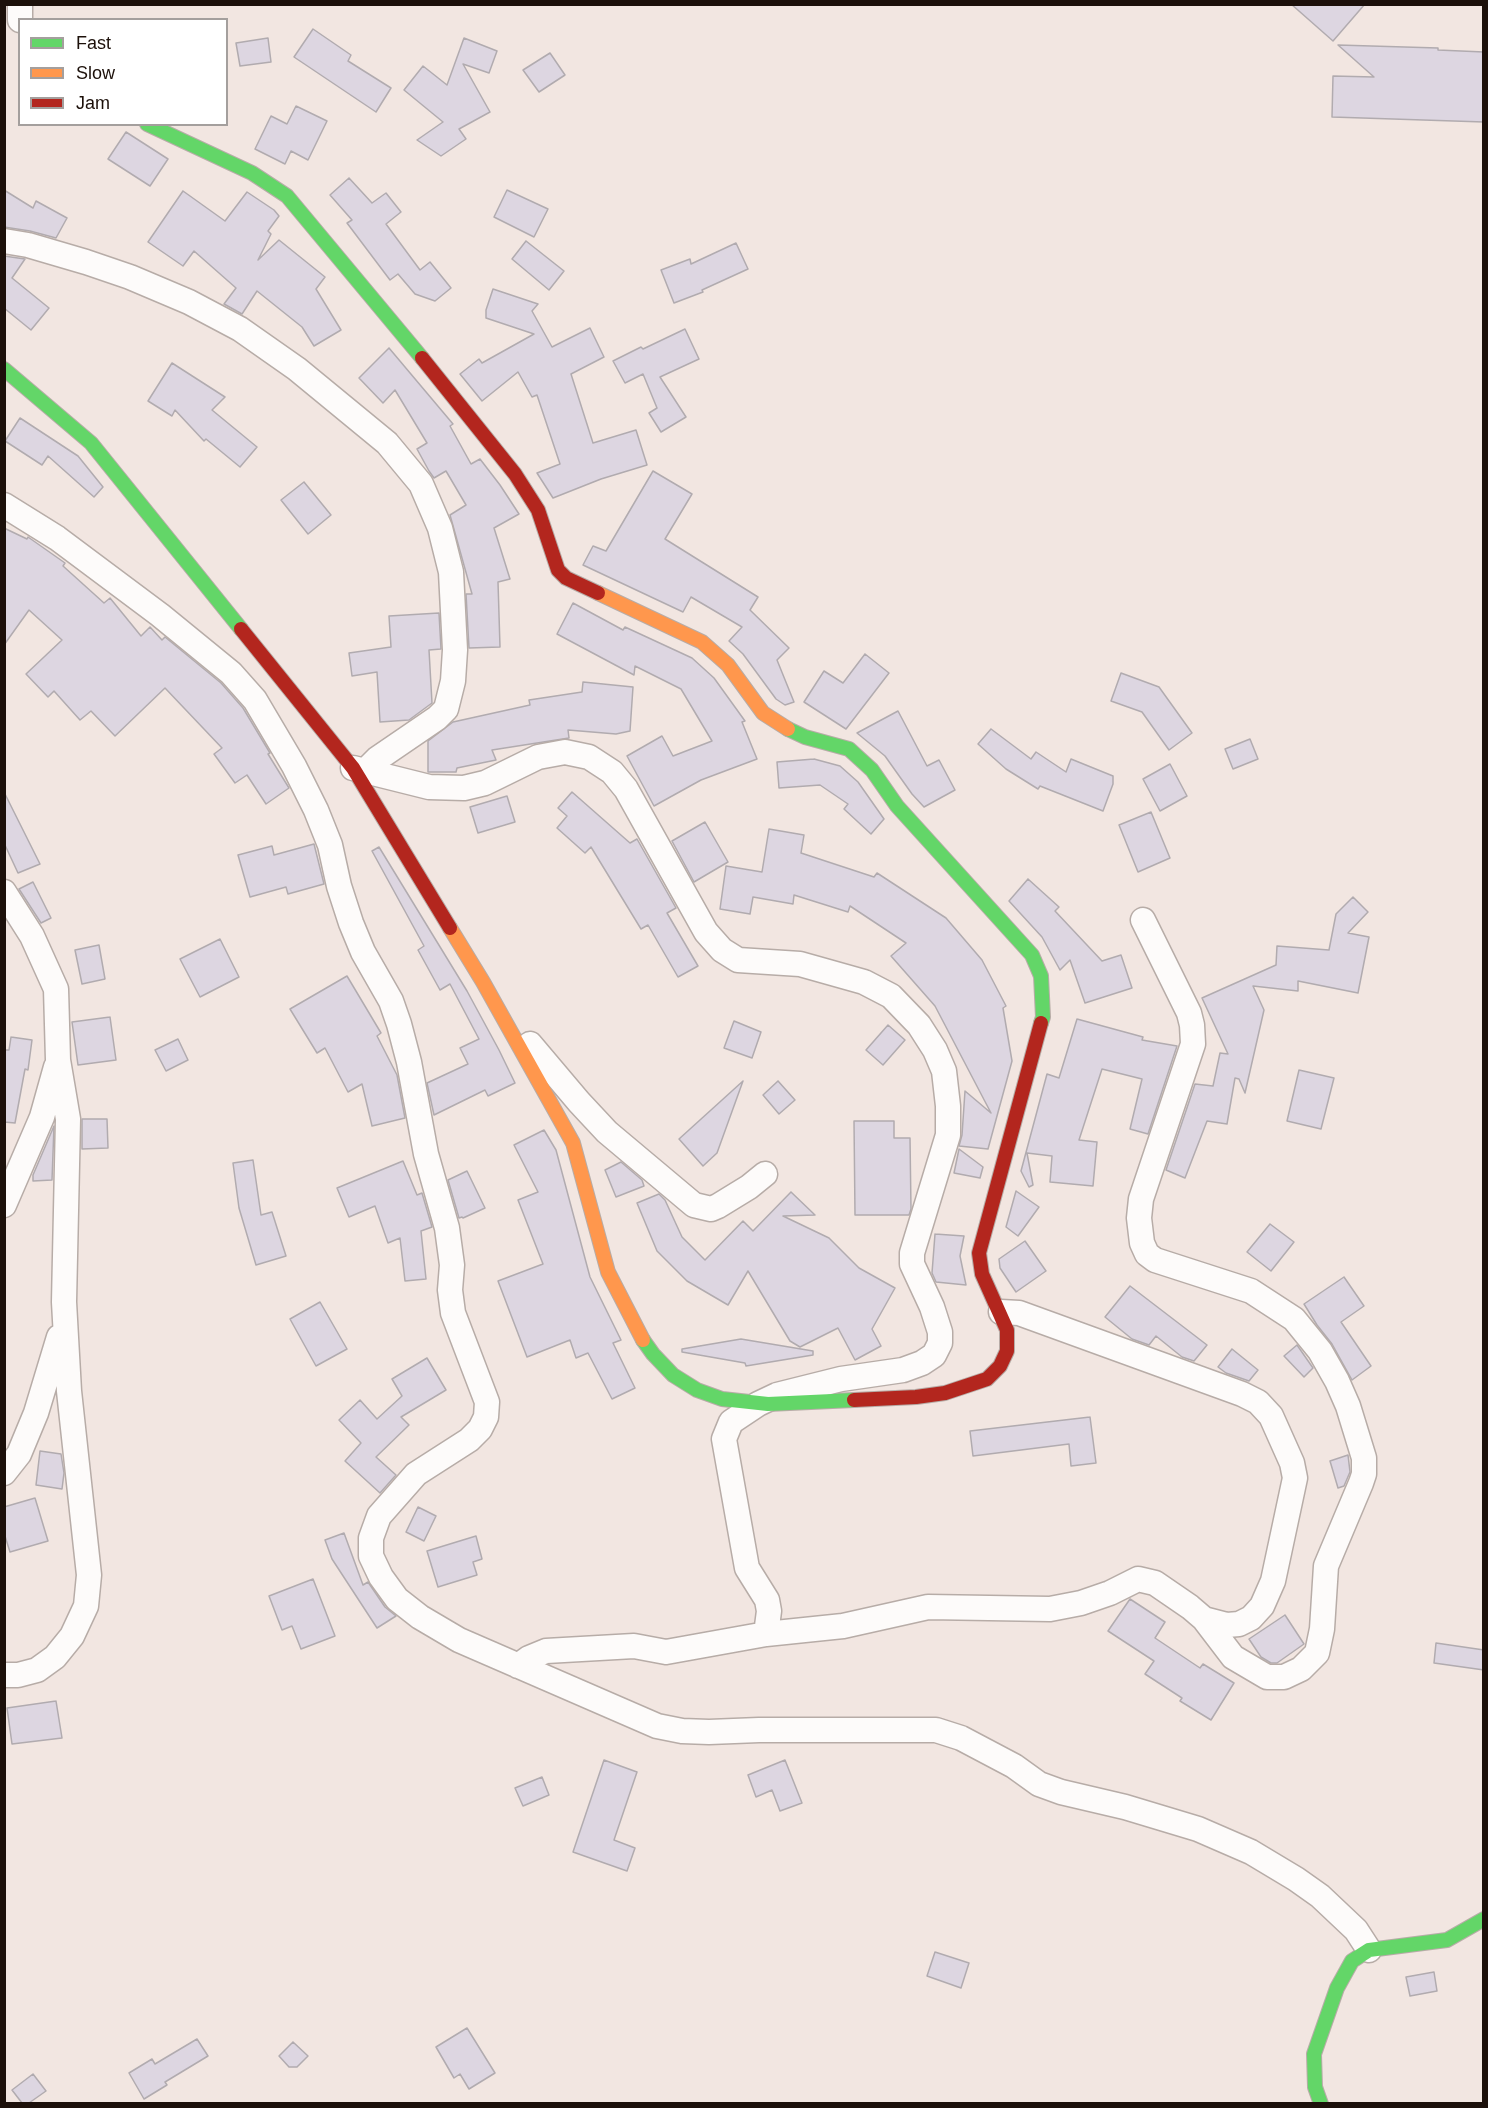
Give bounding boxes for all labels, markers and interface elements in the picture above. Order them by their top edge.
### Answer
legend [18,18,228,126]
text: Fast [76,33,111,53]
text: Slow [76,63,115,83]
text: Jam [76,93,110,113]

